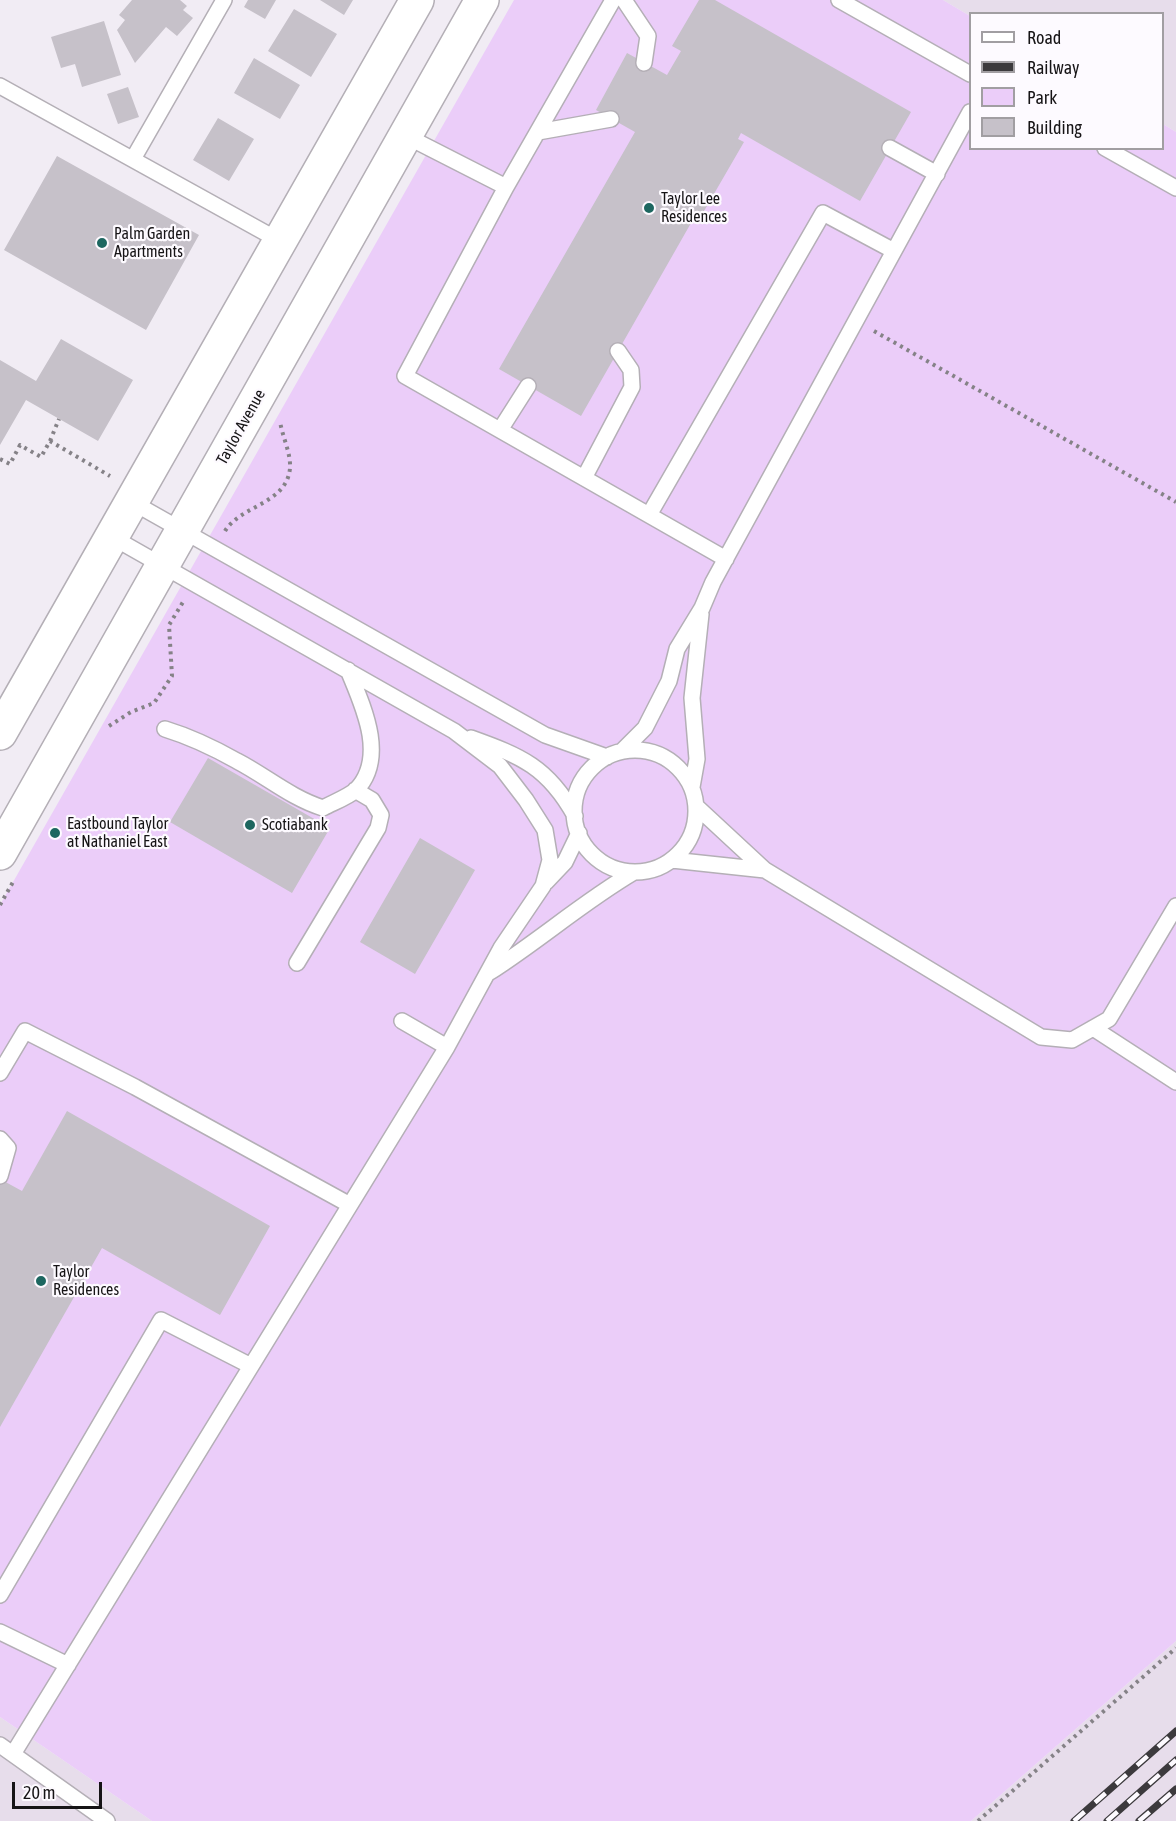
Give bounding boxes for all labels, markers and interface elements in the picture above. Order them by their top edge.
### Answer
legend [969,12,1164,150]
text: Road [1027,27,1061,48]
text: Railway [1027,57,1079,78]
text: Park [1027,87,1057,108]
text: Building [1027,117,1082,138]
place label: Taylor Lee Residences [661,189,727,227]
marker: Taylor Lee Residences [642,201,656,215]
place label: Palm Garden Apartments [114,224,190,262]
marker: Palm Garden Apartments [95,236,109,250]
street label: Taylor Avenue [213,386,269,468]
place label: Eastbound Taylor at Nathaniel East [67,814,168,852]
place label: Scotiabank [262,815,328,835]
marker: Scotiabank [243,818,257,832]
marker: Eastbound Taylor at Nathaniel East [48,826,62,840]
place label: Taylor Residences [53,1262,119,1300]
marker: Taylor Residences [34,1274,48,1288]
scale bar [15,1770,105,1808]
text: 20 m [23,1782,55,1803]

